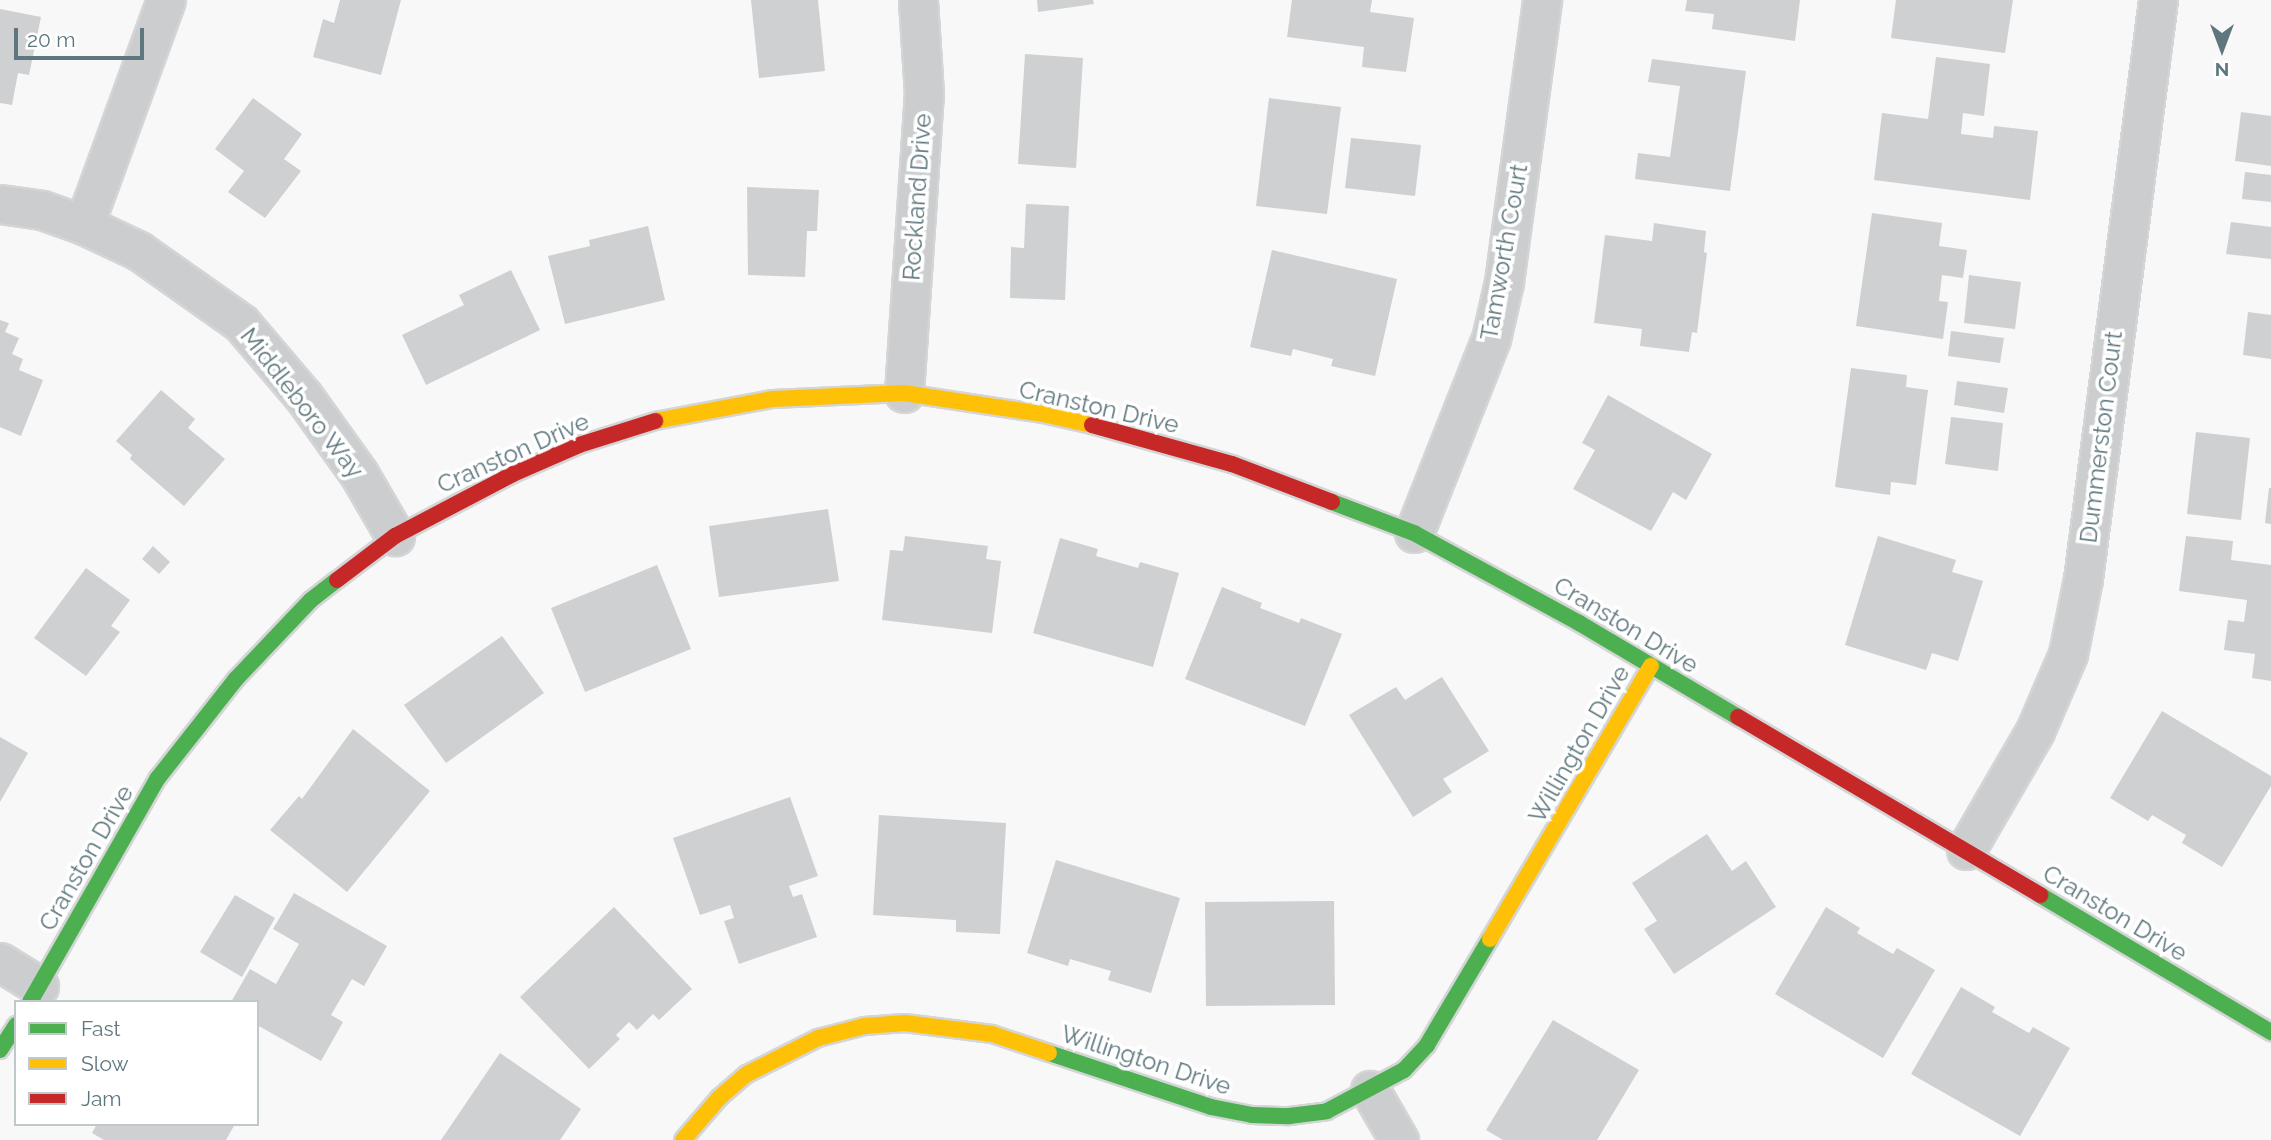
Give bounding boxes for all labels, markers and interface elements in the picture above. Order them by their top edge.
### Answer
scale bar [18,14,147,58]
north arrow [2187,14,2257,84]
text: 20 m [27,27,75,52]
text: N [2215,59,2229,81]
street label: Rockland Drive [897,113,937,281]
street label: Tamworth Court [1474,162,1534,342]
street label: Middleboro Way [234,322,370,484]
street label: Dummerston Court [2074,329,2128,545]
street label: Cranston Drive [1016,375,1182,439]
street label: Cranston Drive [433,407,593,499]
street label: Cranston Drive [1549,571,1703,679]
street label: Willington Drive [1522,660,1636,828]
street label: Cranston Drive [33,780,139,936]
street label: Cranston Drive [2038,859,2192,967]
legend [14,1000,259,1126]
text: Fast [81,1016,121,1041]
street label: Willington Drive [1057,1019,1235,1101]
text: Slow [81,1051,129,1076]
text: Jam [81,1086,122,1111]

